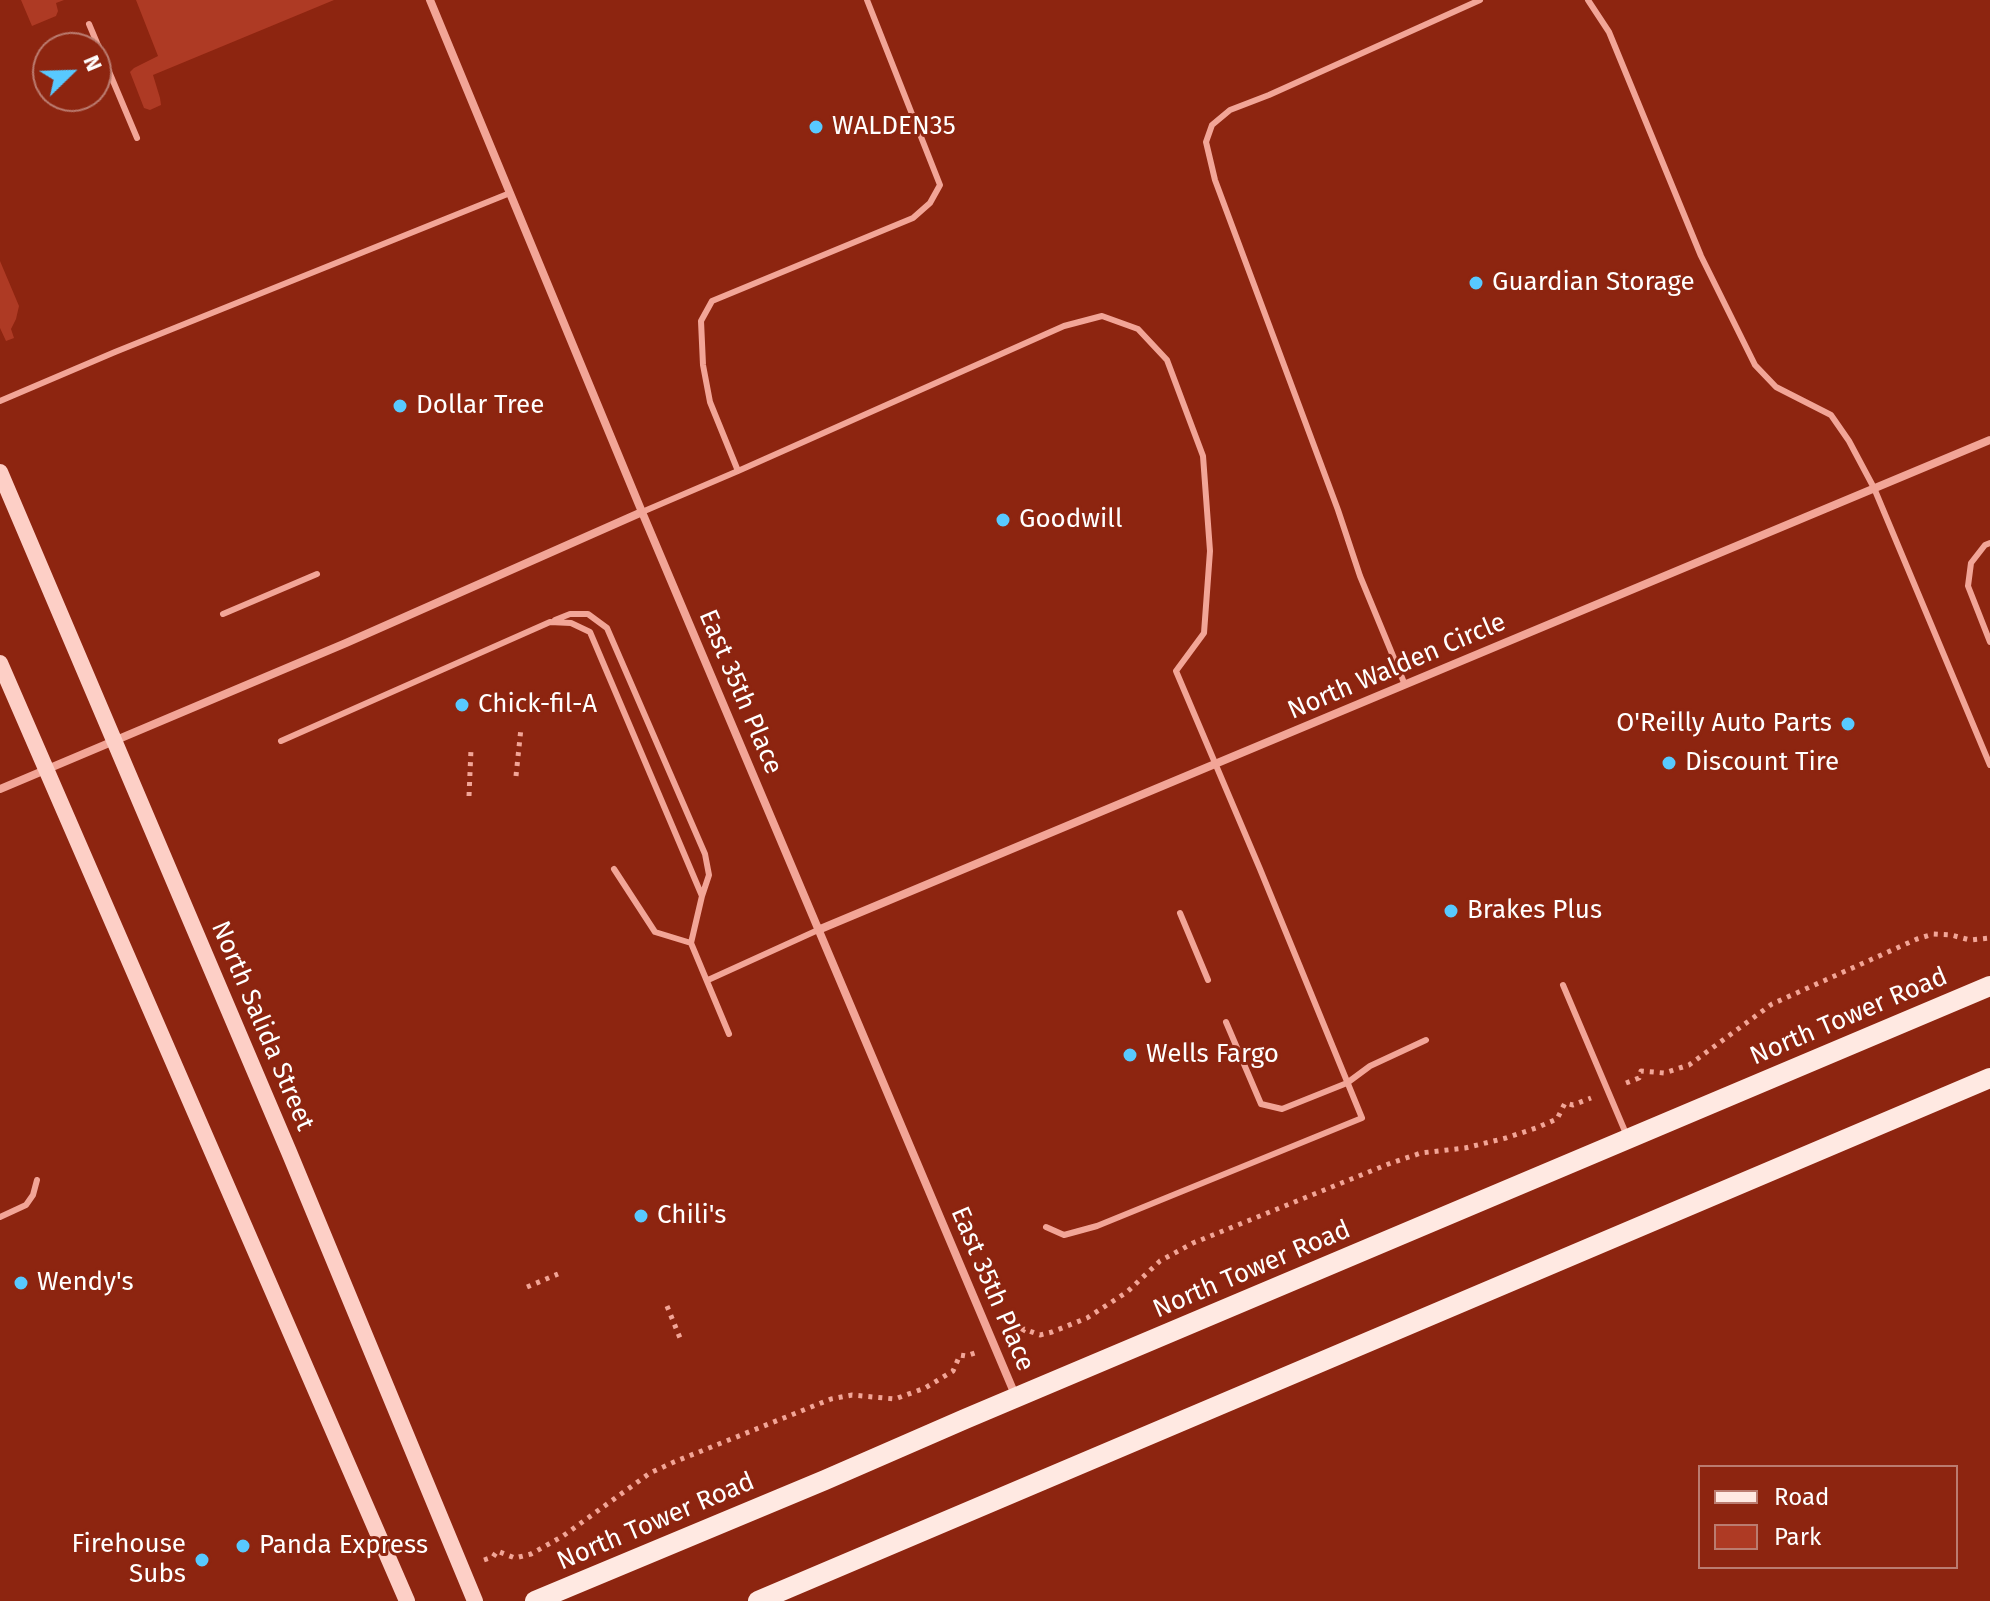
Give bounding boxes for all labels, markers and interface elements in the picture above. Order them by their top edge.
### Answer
north arrow [32,32,112,112]
text: N [77,51,108,75]
place label: WALDEN35 [832,111,956,143]
marker: WALDEN35 [807,118,825,136]
place label: Guardian Storage [1492,267,1695,299]
marker: Guardian Storage [1467,274,1485,292]
place label: Dollar Tree [416,390,544,422]
marker: Dollar Tree [391,397,409,415]
place label: Goodwill [1019,504,1123,536]
marker: Goodwill [994,511,1012,529]
street label: East 35th Place [691,605,789,779]
street label: North Walden Circle [1283,607,1511,727]
place label: Chick-fil-A [478,689,597,721]
marker: Chick-fil-A [453,696,471,714]
place label: O'Reilly Auto Parts [1616,708,1832,740]
marker: O'Reilly Auto Parts [1839,715,1857,733]
place label: Discount Tire [1685,747,1839,779]
marker: Discount Tire [1660,754,1678,772]
place label: Brakes Plus [1467,895,1602,927]
marker: Brakes Plus [1442,902,1460,920]
street label: North Salida Street [204,917,320,1135]
street label: North Tower Road [1746,961,1952,1073]
place label: Wells Fargo [1146,1039,1279,1071]
marker: Wells Fargo [1121,1046,1139,1064]
place label: Chili's [657,1200,726,1232]
street label: East 35th Place [943,1202,1041,1376]
marker: Chili's [632,1207,650,1225]
street label: North Tower Road [1149,1214,1355,1326]
place label: Wendy's [37,1267,134,1299]
marker: Wendy's [12,1274,30,1292]
legend [1698,1465,1958,1569]
street label: North Tower Road [553,1466,759,1578]
text: Road [1774,1483,1829,1511]
text: Park [1774,1523,1821,1551]
place label: Firehouse Subs [72,1529,186,1590]
place label: Panda Express [259,1530,428,1562]
marker: Panda Express [234,1537,252,1555]
marker: Firehouse Subs [193,1551,211,1569]

